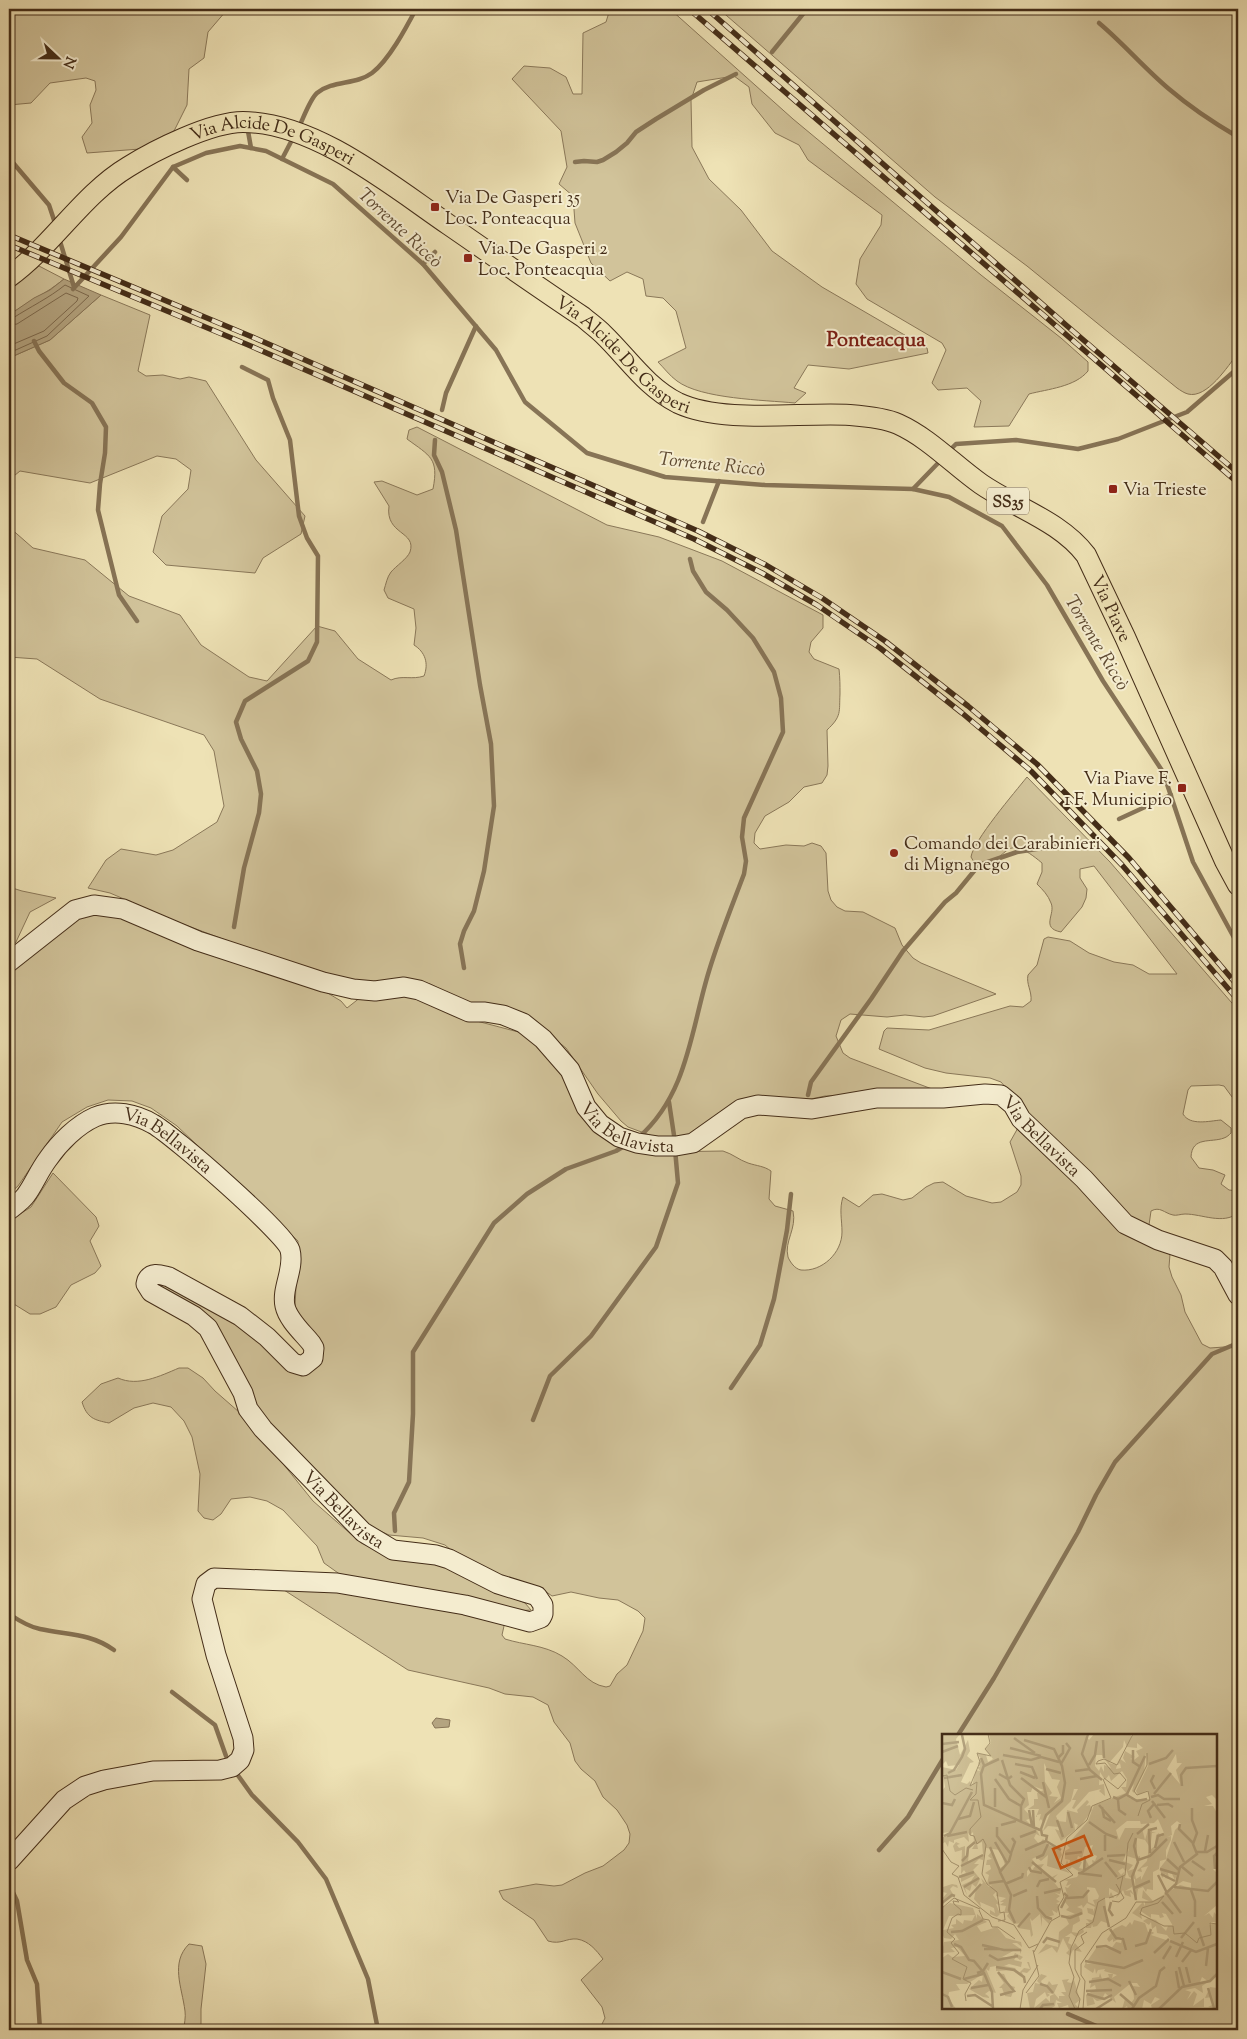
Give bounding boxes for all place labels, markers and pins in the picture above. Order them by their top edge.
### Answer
place label: Via De Gasperi 35 Loc. Ponteacqua [445,186,580,233]
marker: Via De Gasperi 35 Loc. Ponteacqua [429,201,441,213]
place label: Via De Gasperi 2 Loc. Ponteacqua [478,237,608,284]
marker: Via De Gasperi 2 Loc. Ponteacqua [462,252,474,264]
place label: Via Trieste [1123,478,1207,504]
marker: Via Trieste [1107,483,1119,495]
place label: Via Piave F. 1 F. Municipio [1064,767,1172,814]
marker: Via Piave F. 1 F. Municipio [1176,782,1188,794]
place label: Comando dei Carabinieri di Mignanego [904,832,1101,879]
marker: Comando dei Carabinieri di Mignanego [888,847,900,859]

